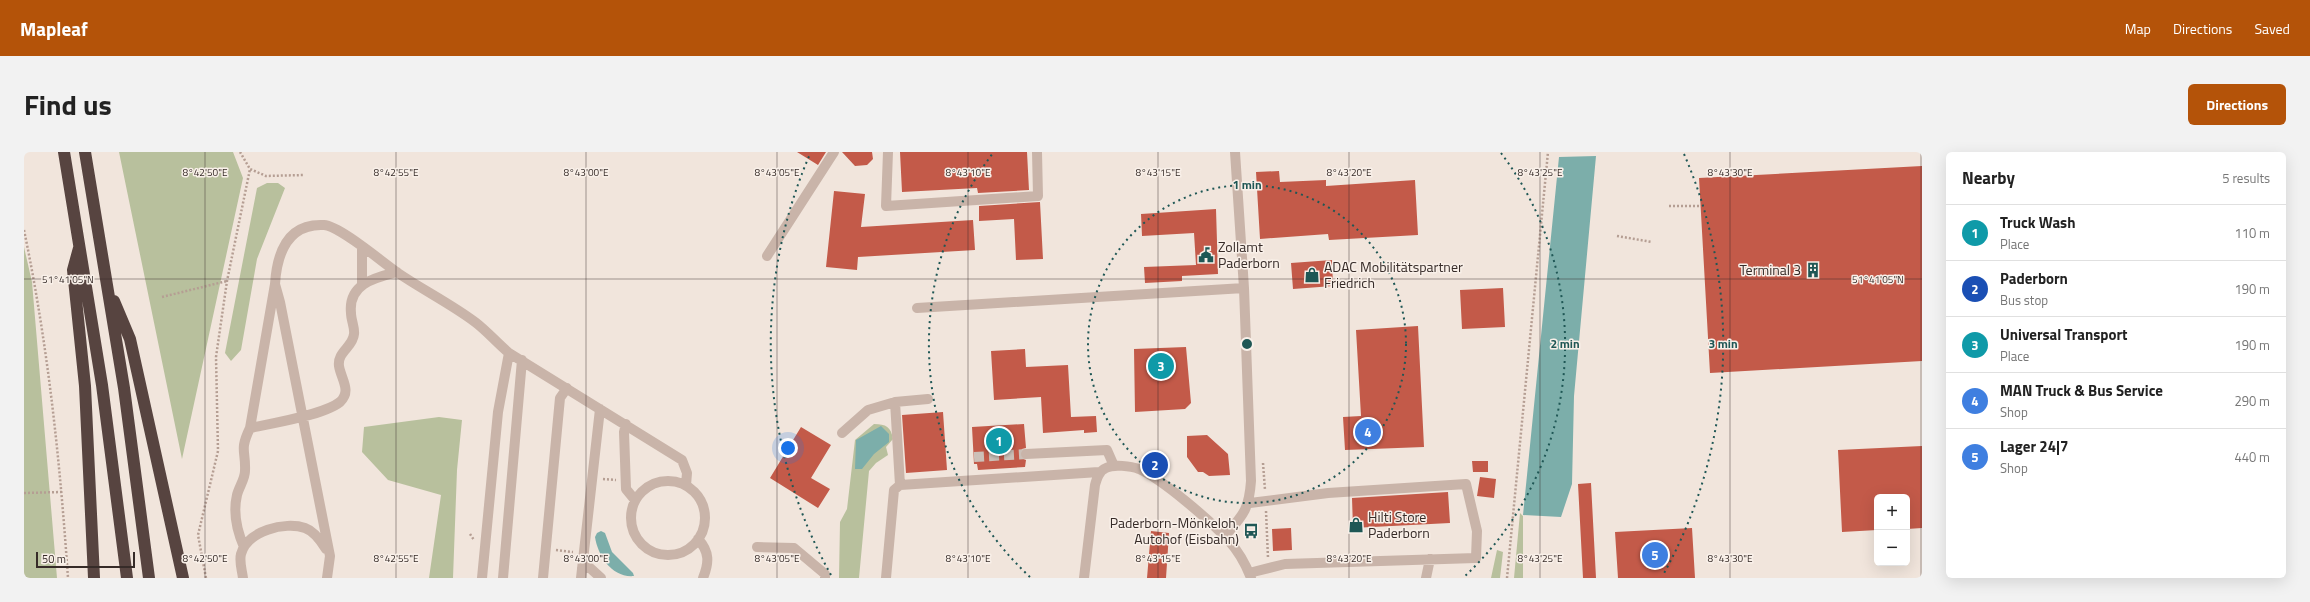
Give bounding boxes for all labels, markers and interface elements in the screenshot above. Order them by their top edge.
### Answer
text: Mapleaf [20,14,88,43]
text: Map [2125,18,2151,39]
text: Directions [2173,18,2232,39]
text: Saved [2254,18,2290,39]
text: Find us [24,83,112,126]
button: Directions [2188,84,2286,125]
text: 8°42'50"E [183,165,228,180]
text: 8°42'55"E [374,165,419,180]
text: 8°43'00"E [564,165,609,180]
text: 8°43'05"E [755,165,800,180]
text: 8°43'10"E [946,165,991,180]
text: 8°43'15"E [1136,165,1181,180]
text: 8°43'20"E [1327,165,1372,180]
text: 8°43'25"E [1518,165,1563,180]
text: 8°43'30"E [1708,165,1753,180]
text: Nearby [1962,165,2015,191]
text: 5 results [2222,168,2270,188]
text: 1 min [1232,175,1262,194]
text: Truck Wash [2000,211,2075,234]
text: 1 [1971,223,1979,243]
text: 110 m [2234,223,2270,243]
text: Place [2000,234,2029,254]
place label: Zollamt Paderborn [1218,236,1280,273]
public building icon: Zollamt Paderborn [1197,246,1215,264]
place label: ADAC Mobilitätspartner Friedrich [1324,256,1463,293]
place label: Terminal 3 [1740,259,1801,280]
building icon: Terminal 3 [1804,261,1822,279]
shop icon: ADAC Mobilitätspartner Friedrich [1303,266,1321,284]
text: Paderborn [2000,267,2068,290]
text: 51°41'05"N [42,272,94,287]
text: 51°41'05"N [1852,272,1904,287]
text: 2 [1971,279,1979,299]
text: 190 m [2234,279,2270,299]
text: Bus stop [2000,290,2048,310]
text: Universal Transport [2000,323,2128,346]
text: 2 min [1550,334,1580,353]
text: 3 min [1708,334,1738,353]
text: 3 [1971,335,1979,355]
text: 190 m [2234,335,2270,355]
centre of rings [1240,337,1254,351]
text: Place [2000,346,2029,366]
pin: 3 [1148,351,1174,381]
text: MAN Truck & Bus Service [2000,379,2163,402]
text: 4 [1971,391,1979,411]
text: 290 m [2234,391,2270,411]
text: Shop [2000,402,2028,422]
pin: 4 [1355,417,1381,447]
pin: 1 [986,426,1012,456]
text: Lager 24|7 [2000,435,2069,458]
your location [778,438,798,458]
text: 5 [1971,447,1979,467]
text: 440 m [2234,447,2270,467]
pin: 2 [1142,450,1168,480]
text: Shop [2000,458,2028,478]
map controls [1874,494,1910,566]
button: + [1874,494,1910,530]
place label: Hilti Store Paderborn [1368,506,1430,543]
place label: Paderborn-Mönkeloh, Autohof (Eisbahn) [1110,512,1239,549]
shop icon: Hilti Store Paderborn [1347,516,1365,534]
bus stop icon: Paderborn-Mönkeloh, Autohof (Eisbahn) [1242,522,1260,540]
button: − [1874,530,1910,566]
pin: 5 [1642,540,1668,570]
scale bar [36,550,135,569]
text: 50 m [42,551,66,567]
text: 8°42'50"E [183,551,228,566]
text: 8°42'55"E [374,551,419,566]
text: 8°43'00"E [564,551,609,566]
text: 8°43'05"E [755,551,800,566]
text: 8°43'10"E [946,551,991,566]
text: 8°43'15"E [1136,551,1181,566]
text: 8°43'20"E [1327,551,1372,566]
text: 8°43'25"E [1518,551,1563,566]
text: 8°43'30"E [1708,551,1753,566]

